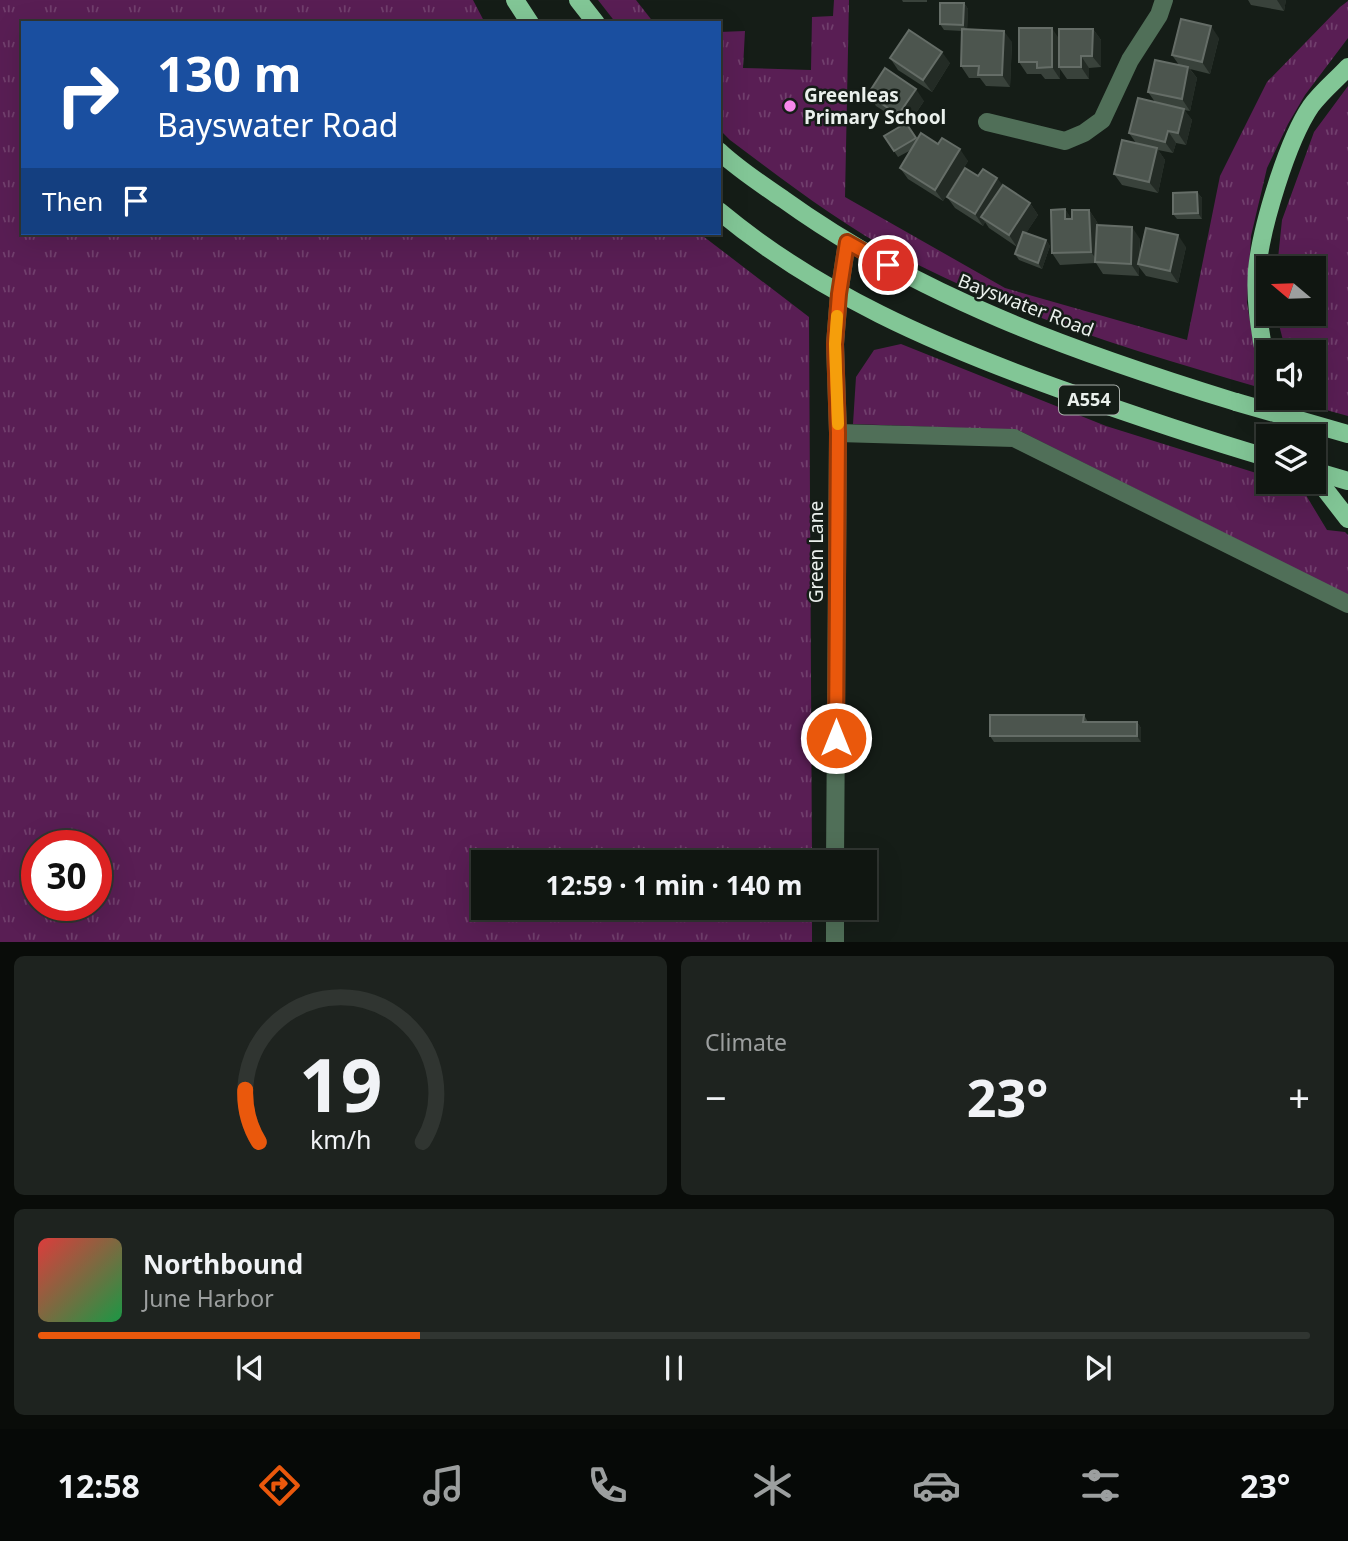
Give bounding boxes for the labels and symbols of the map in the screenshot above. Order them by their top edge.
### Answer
place label: Greenleas Primary School [804,82,946,130]
marker: Greenleas Primary School [782,98,798,114]
pin [858,235,918,295]
north arrow [1256,256,1326,326]
street label: Bayswater Road [954,267,1098,343]
road number: A554 [1059,386,1119,414]
street label: Green Lane [803,501,829,603]
position arrow [799,701,873,775]
speed limit sign: 30 [21,830,112,921]

